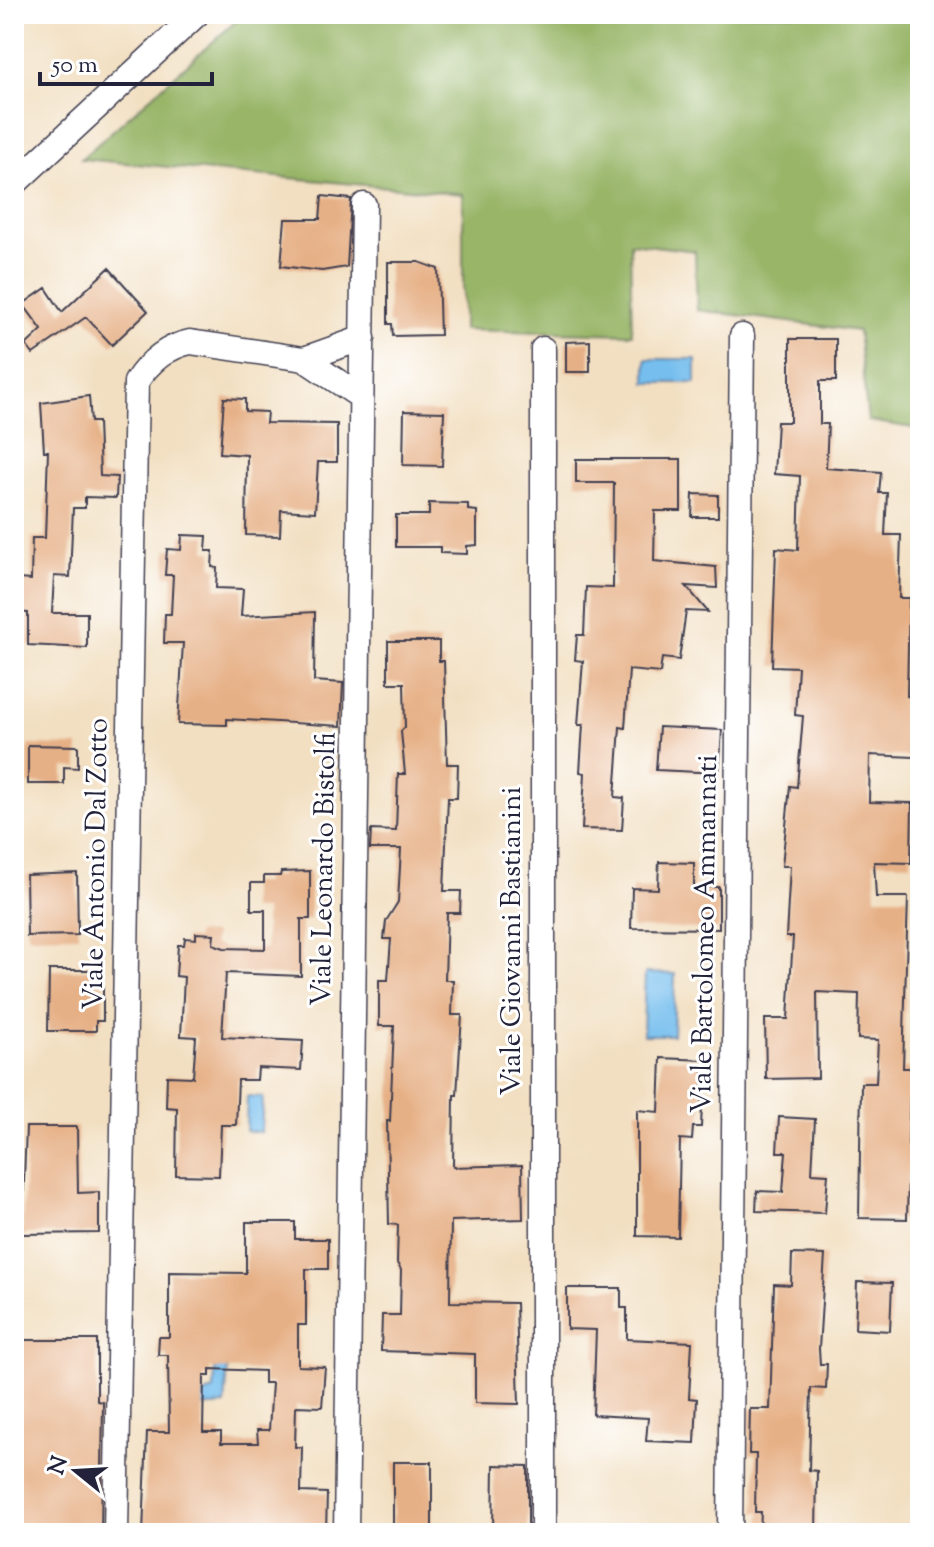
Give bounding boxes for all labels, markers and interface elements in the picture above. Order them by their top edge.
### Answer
scale bar [40,36,212,86]
text: 50 m [50,49,98,83]
street label: Viale Antonio Dal Zotto [74,718,120,1010]
street label: Viale Leonardo Bistolfi [303,731,347,1007]
street label: Viale Bartolomeo Ammannati [683,754,729,1114]
street label: Viale Giovanni Bastianini [493,786,533,1096]
north arrow [36,1431,116,1511]
text: N [42,1452,78,1479]

